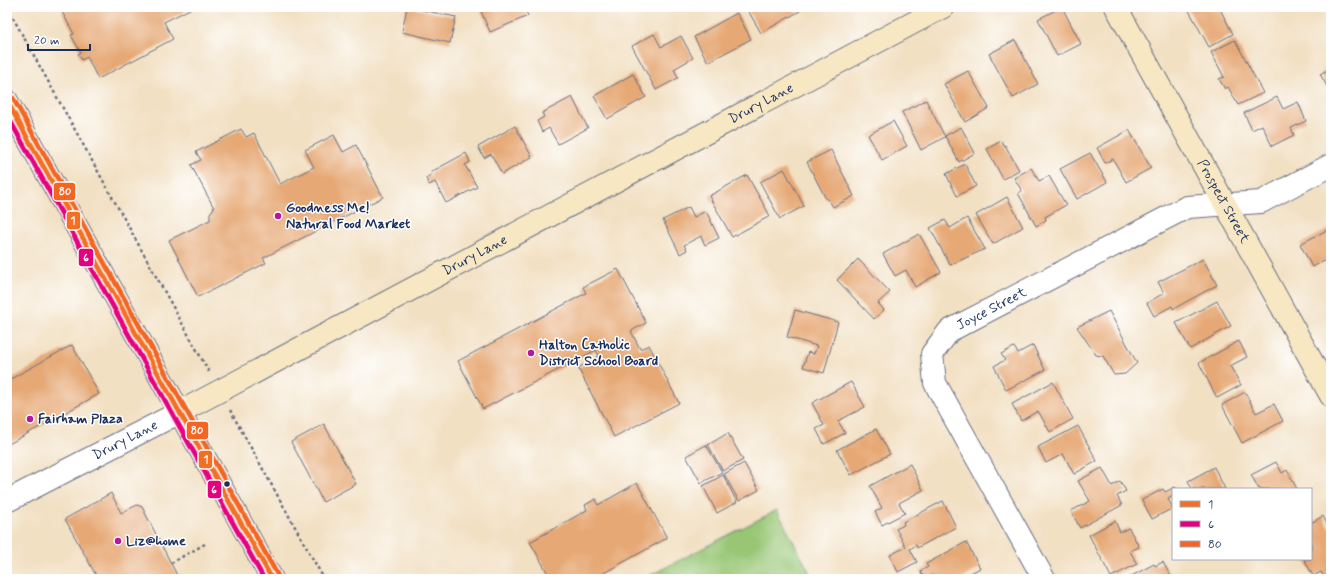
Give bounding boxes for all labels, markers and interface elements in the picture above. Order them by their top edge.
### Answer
scale bar [28,26,90,52]
text: 20 m [34,33,60,49]
street label: Drury Lane [726,79,797,128]
street label: Prospect Street [1193,156,1254,247]
line badge: 80 [53,182,76,201]
text: 80 [59,185,71,199]
place label: Goodness Me! Natural Food Market [286,199,411,233]
line badge: 1 [66,211,81,230]
marker: Goodness Me! Natural Food Market [273,211,283,221]
text: 1 [71,214,76,228]
street label: Drury Lane [439,231,511,280]
line badge: 6 [78,248,94,267]
text: 6 [83,251,89,265]
street label: Joyce Street [954,283,1030,334]
place label: Halton Catholic District School Board [539,336,658,370]
marker: Halton Catholic District School Board [526,348,536,358]
place label: Fairham Plaza [38,410,123,428]
marker: Fairham Plaza [25,414,35,424]
street label: Drury Lane [90,416,161,464]
line badge: 80 [186,421,209,440]
text: 80 [191,424,203,438]
line badge: 1 [198,450,213,469]
text: 1 [204,453,209,467]
unlabelled marker [222,479,232,489]
line badge: 6 [207,480,222,499]
text: 6 [211,483,217,497]
legend [1172,488,1312,560]
text: 1 [1208,497,1213,513]
text: 6 [1208,517,1214,533]
place label: Liz@home [126,532,186,550]
marker: Liz@home [113,536,123,546]
text: 80 [1208,537,1222,553]

